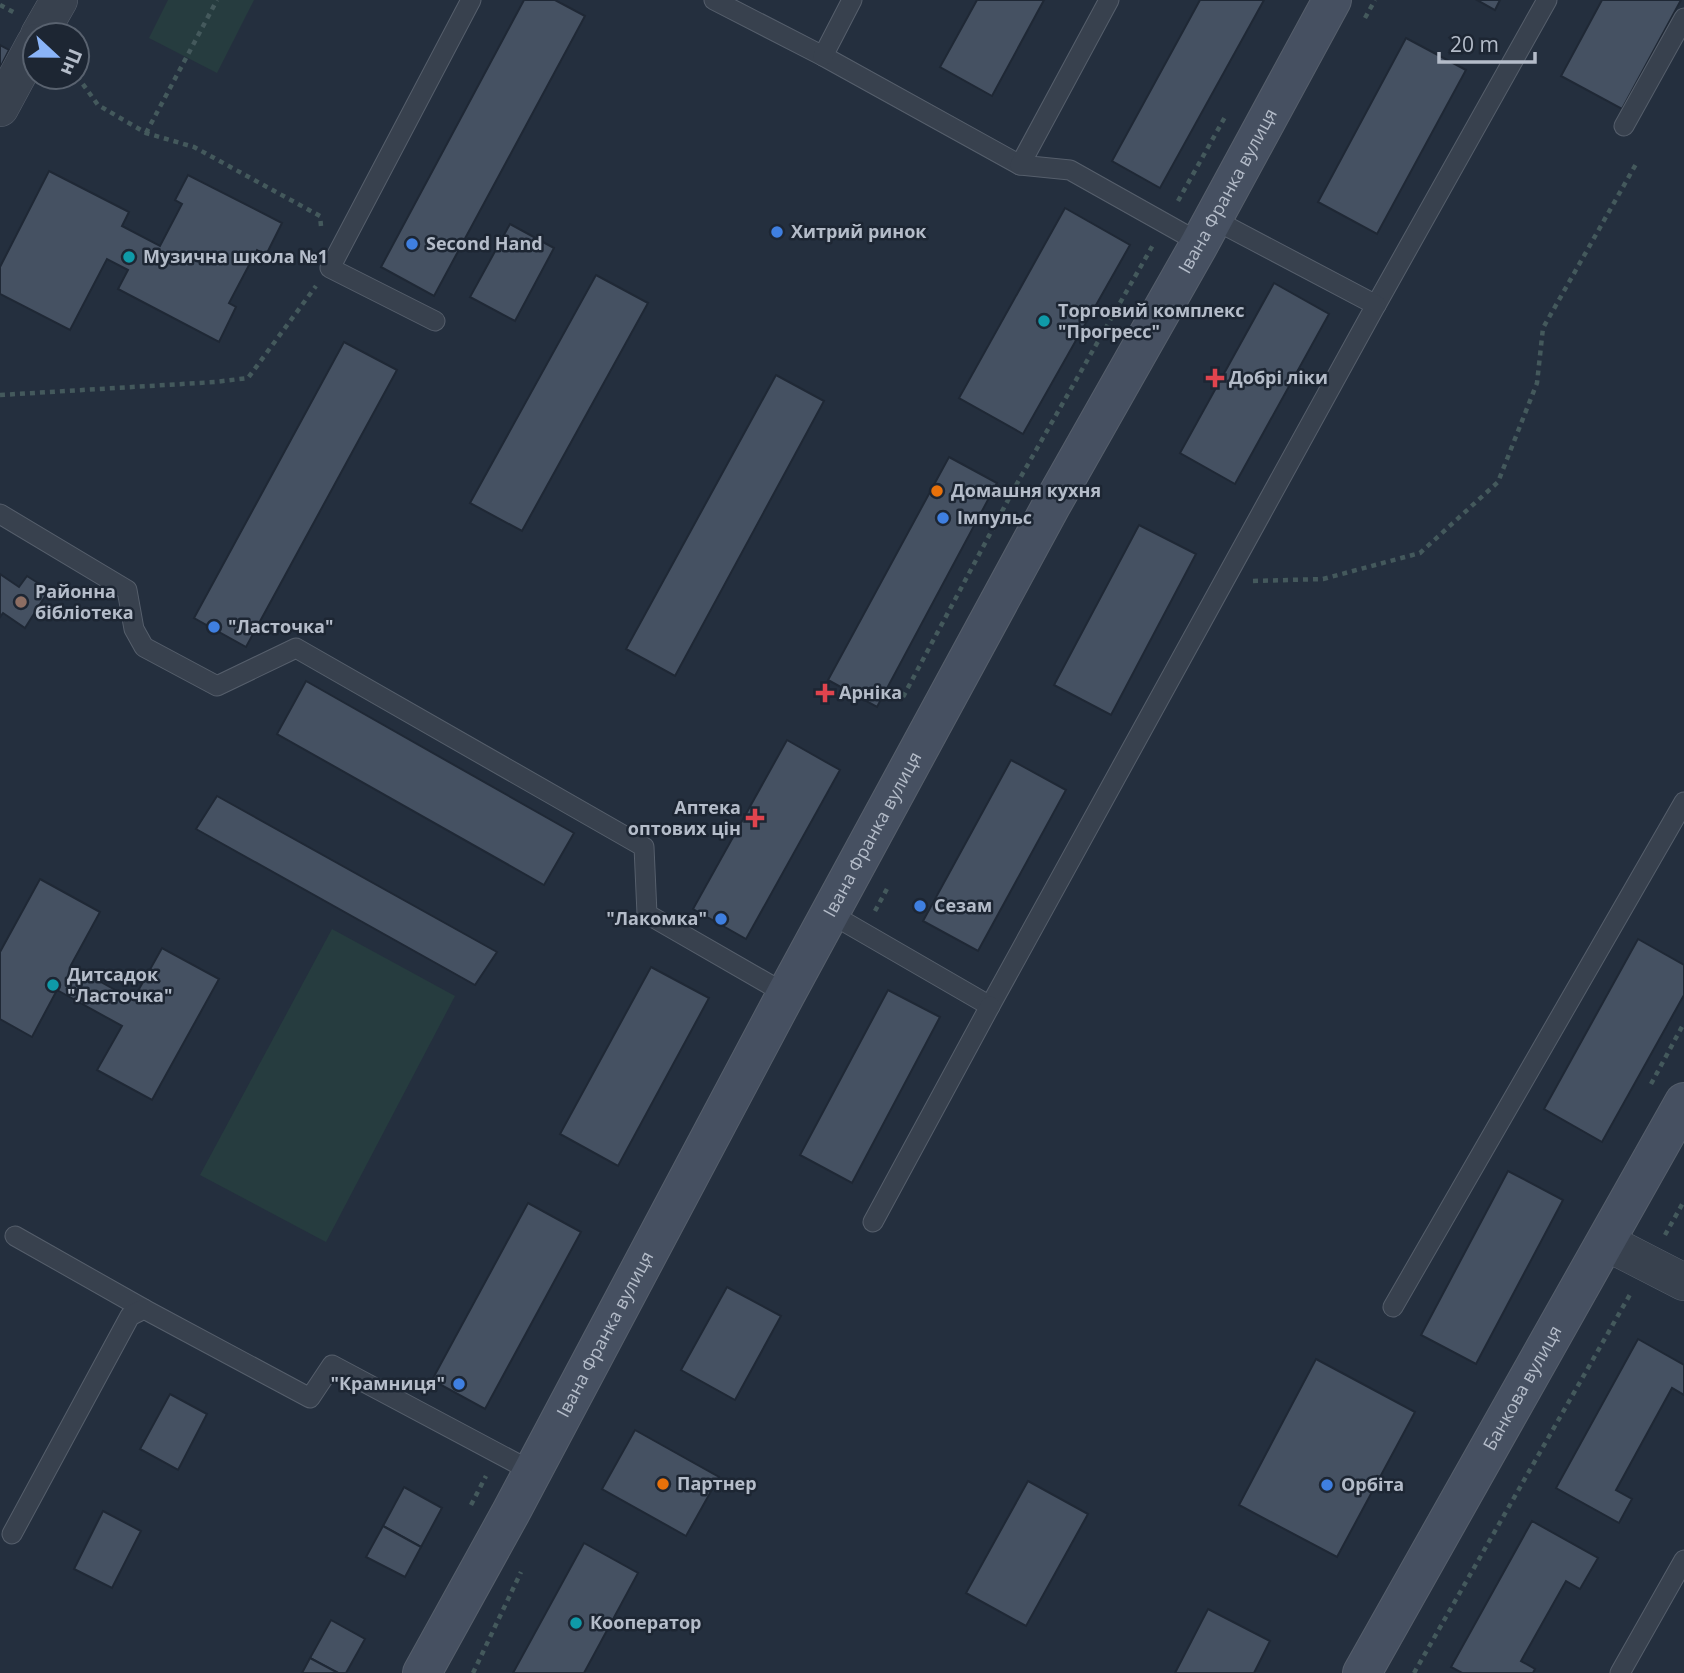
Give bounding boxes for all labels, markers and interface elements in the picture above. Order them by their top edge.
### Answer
north arrow [21,21,91,91]
scale bar [1439,21,1535,65]
text: 20 m [1450,30,1499,58]
text: Пн [55,45,89,80]
street label: Івана Франка вулиця [1172,104,1282,277]
place label: Хитрий ринок [791,219,927,243]
marker: Хитрий ринок [769,224,785,240]
place label: Second Hand [426,231,543,255]
marker: Second Hand [404,236,420,252]
place label: Музична школа №1 [143,244,328,268]
marker: Музична школа №1 [121,249,137,265]
place label: Торговий комплекс "Прогресс" [1058,298,1245,343]
marker: Торговий комплекс "Прогресс" [1036,313,1052,329]
place label: Добрі ліки [1229,365,1328,389]
marker: Добрі ліки [1207,370,1223,386]
place label: Домашня кухня [951,478,1101,502]
marker: Домашня кухня [929,483,945,499]
place label: Імпульс [957,505,1032,529]
marker: Імпульс [935,510,951,526]
place label: Районна бібліотека [35,579,134,624]
marker: Районна бібліотека [13,594,29,610]
place label: "Ласточка" [228,614,333,638]
marker: "Ласточка" [206,619,222,635]
place label: Арніка [839,680,902,704]
marker: Арніка [817,685,833,701]
street label: Івана Франка вулиця [817,747,926,921]
place label: Аптека оптових цін [628,795,741,840]
marker: Аптека оптових цін [747,810,763,826]
place label: Сезам [934,893,992,917]
marker: Сезам [912,898,928,914]
place label: "Лакомка" [606,906,707,930]
marker: "Лакомка" [713,911,729,927]
place label: Дитсадок "Ласточка" [67,962,172,1007]
marker: Дитсадок "Ласточка" [45,977,61,993]
street label: Івана Франка вулиця [550,1247,658,1421]
street label: Банкова вулиця [1477,1321,1567,1455]
place label: "Крамниця" [331,1371,445,1395]
marker: "Крамниця" [451,1376,467,1392]
place label: Партнер [677,1471,757,1495]
place label: Орбіта [1341,1472,1404,1496]
marker: Партнер [655,1476,671,1492]
marker: Орбіта [1319,1477,1335,1493]
place label: Кооператор [590,1610,702,1634]
marker: Кооператор [568,1615,584,1631]

